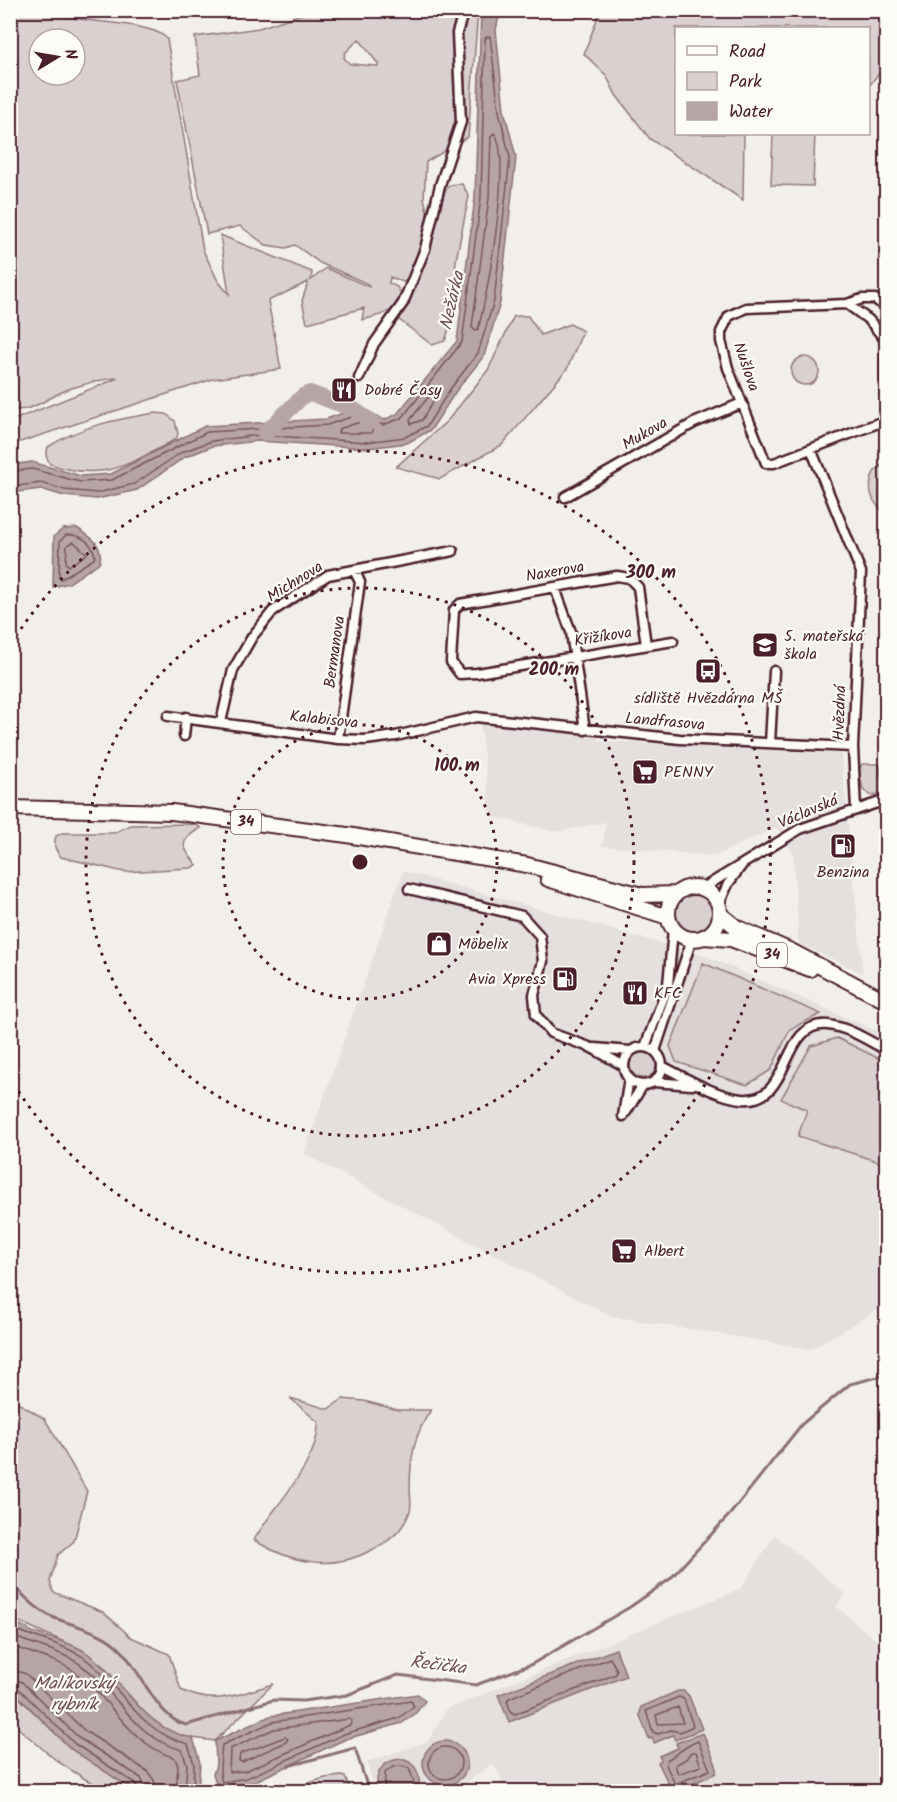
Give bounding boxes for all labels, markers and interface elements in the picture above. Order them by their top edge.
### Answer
north arrow [27,27,87,87]
legend [675,27,870,135]
text: Road [729,38,766,67]
text: N [57,47,83,62]
text: Park [729,68,762,97]
text: Water [729,98,774,127]
water label: Nežárka [432,267,474,333]
street label: Nušlova [726,339,766,395]
restaurant icon: Dobré Časy [329,375,359,405]
place label: Dobré Časy [364,378,442,403]
street label: Mukova [617,411,673,457]
street label: Michnova [262,555,328,609]
street label: Naxerova [524,555,586,589]
text: 300 m [625,559,676,588]
street label: Bermanova [318,614,352,690]
street label: Křižíkova [572,620,634,654]
place label: 5. mateřská škola [784,624,865,667]
school or university icon: 5. mateřská škola [750,630,780,660]
text: 200 m [529,656,580,685]
bus stop icon: sídliště Hvězdárna MŠ [693,656,723,686]
street label: Hvězdná [827,683,854,741]
place label: sídliště Hvězdárna MŠ [634,686,784,711]
street label: Kalabisova [288,704,360,736]
street label: Landfrasova [624,706,706,738]
text: 100 m [434,752,480,781]
supermarket icon: PENNY [630,757,660,787]
place label: PENNY [664,760,714,785]
street label: Václavská [774,788,843,836]
road number: 34 [231,810,261,834]
fuel station icon: Benzina [828,831,858,861]
centre of rings [350,852,370,872]
place label: Benzina [817,860,869,885]
shop icon: Möbelix [424,929,454,959]
place label: Möbelix [458,932,509,957]
road number: 34 [757,943,787,967]
fuel station icon: Avia Xpress [550,964,580,994]
place label: Avia Xpress [468,967,546,992]
restaurant icon: KFC [620,978,650,1008]
place label: KFC [654,981,681,1006]
supermarket icon: Albert [609,1236,639,1266]
place label: Albert [644,1239,686,1264]
water label: Řečička [409,1648,469,1684]
water label: Malíkovský rybník [34,1670,119,1720]

